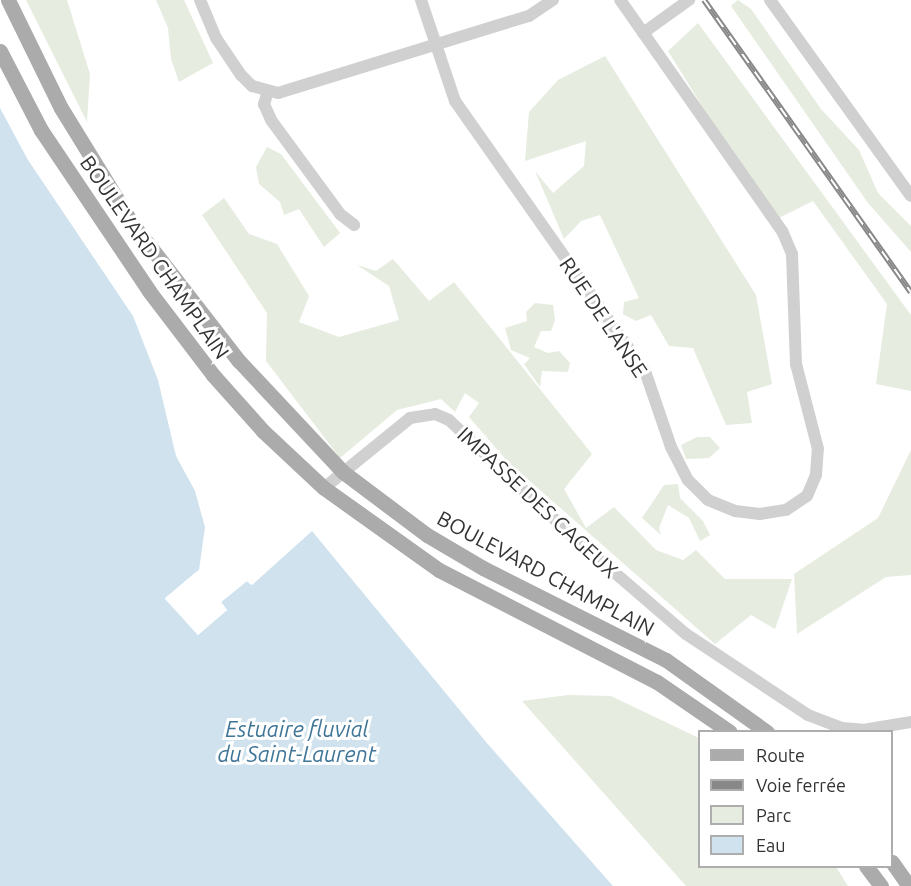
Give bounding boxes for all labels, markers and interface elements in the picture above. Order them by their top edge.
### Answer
street label: BOULEVARD CHAMPLAIN [75,151,235,363]
street label: RUE DE L'ANSE [555,252,653,382]
street label: IMPASSE DES CAGEUX [453,421,623,583]
street label: BOULEVARD CHAMPLAIN [433,505,659,641]
water label: Estuaire fluvial du Saint-Laurent [218,715,376,766]
legend [698,730,893,868]
text: Route [756,745,805,765]
text: Voie ferrée [756,775,846,795]
text: Parc [756,805,791,825]
text: Eau [756,835,786,855]

